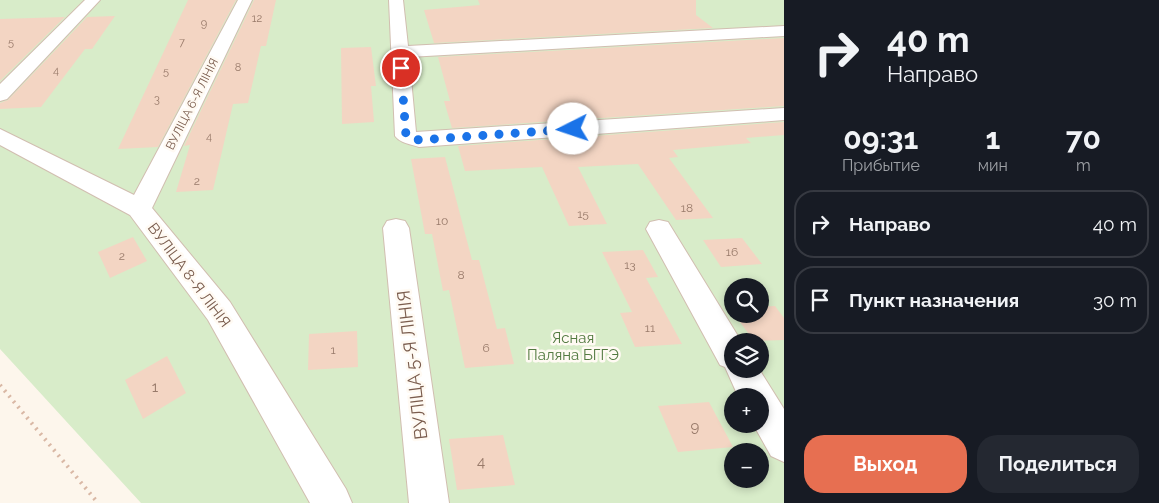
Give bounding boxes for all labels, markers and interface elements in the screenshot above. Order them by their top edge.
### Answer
house number: 12 [252,12,262,25]
house number: 9 [201,17,207,30]
text: 40 m [887,19,969,60]
icon: right [804,20,869,85]
house number: 5 [8,36,14,49]
house number: 7 [179,36,185,49]
pin [380,47,422,89]
icon: arrive [387,54,415,82]
street label: ВУЛІЦА 6-Я ЛІНІЯ [163,56,221,152]
house number: 8 [235,61,241,74]
text: Направо [887,61,978,87]
house number: 4 [53,64,59,77]
house number: 5 [163,65,169,78]
house number: 3 [154,93,160,106]
position arrow [546,102,598,154]
text: 09:31 [843,121,918,156]
text: 1 [985,121,1000,156]
text: 70 [1066,121,1101,156]
house number: 4 [206,130,212,143]
text: Прибытие [842,156,920,175]
text: мин [978,156,1008,175]
text: m [1076,156,1091,175]
house number: 2 [194,174,200,188]
house number: 18 [681,201,693,215]
house number: 15 [577,207,589,221]
icon: right [806,210,834,238]
text: Направо [849,213,930,235]
text: 40 m [1093,213,1137,235]
house number: 10 [436,214,448,228]
street label: ВУЛІЦА 8-Я ЛІНІЯ [144,219,234,331]
house number: 16 [726,245,738,259]
house number: 2 [119,249,125,263]
house number: 13 [624,258,636,272]
house number: 8 [457,268,465,282]
map controls [724,278,769,488]
button: search [724,278,769,323]
icon: arrive [806,286,834,314]
street label: ВУЛІЦА 5-Я ЛІНІЯ [392,289,432,441]
text: Пункт назначения [849,289,1019,311]
text: 30 m [1093,289,1137,311]
house number: 11 [645,321,655,335]
park label: Ясная Паляна БГГЭ [527,329,619,364]
button: layers [724,333,769,378]
house number: 6 [482,341,490,355]
house number: 1 [330,343,336,357]
house number: 1 [152,378,159,396]
button: + [724,388,769,433]
house number: 9 [691,418,700,436]
button: Выход [804,435,967,493]
button: Поделиться [977,435,1139,493]
button: − [724,443,769,488]
house number: 4 [477,453,485,471]

